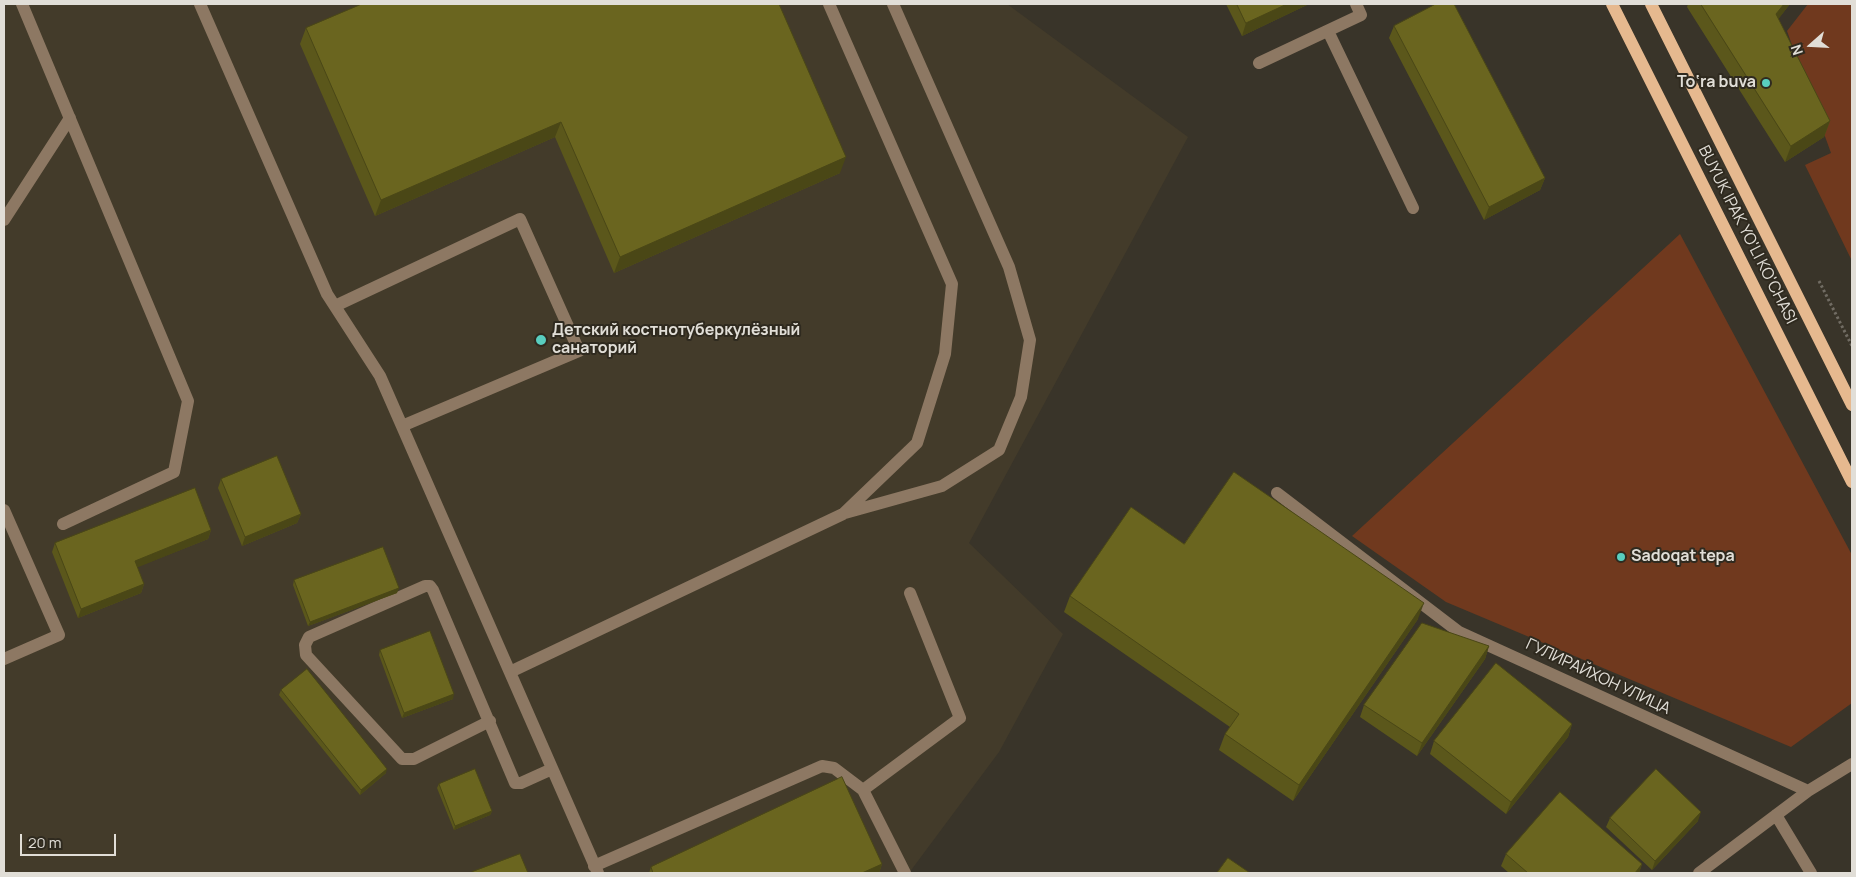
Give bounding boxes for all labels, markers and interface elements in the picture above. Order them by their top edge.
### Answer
north arrow [1786,20,1836,70]
text: N [1786,42,1807,58]
place label: To‘ra buva [1677,73,1756,93]
marker: To‘ra buva [1760,77,1772,89]
street label: BUYUK IPAK YO'LI KO'CHASI [1694,143,1800,327]
place label: Детский костнотуберкулёзный санаторий [552,321,800,359]
marker: Детский костнотуберкулёзный санаторий [534,333,548,347]
place label: Sadoqat tepa [1631,547,1735,567]
marker: Sadoqat tepa [1615,551,1627,563]
street label: ГУЛИРАЙХОН УЛИЦА [1523,635,1673,719]
scale bar [22,824,119,856]
text: 20 m [28,832,61,853]

